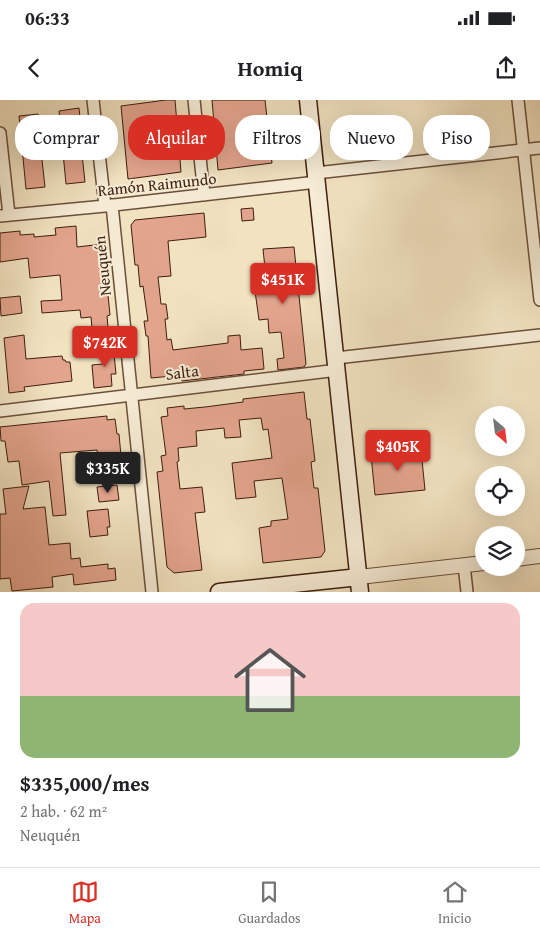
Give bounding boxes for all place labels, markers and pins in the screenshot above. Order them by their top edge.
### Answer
pin: $451K [248,262,318,305]
pin: $742K [70,326,140,368]
pin: $405K [363,430,433,472]
pin: $335K [73,452,143,494]

